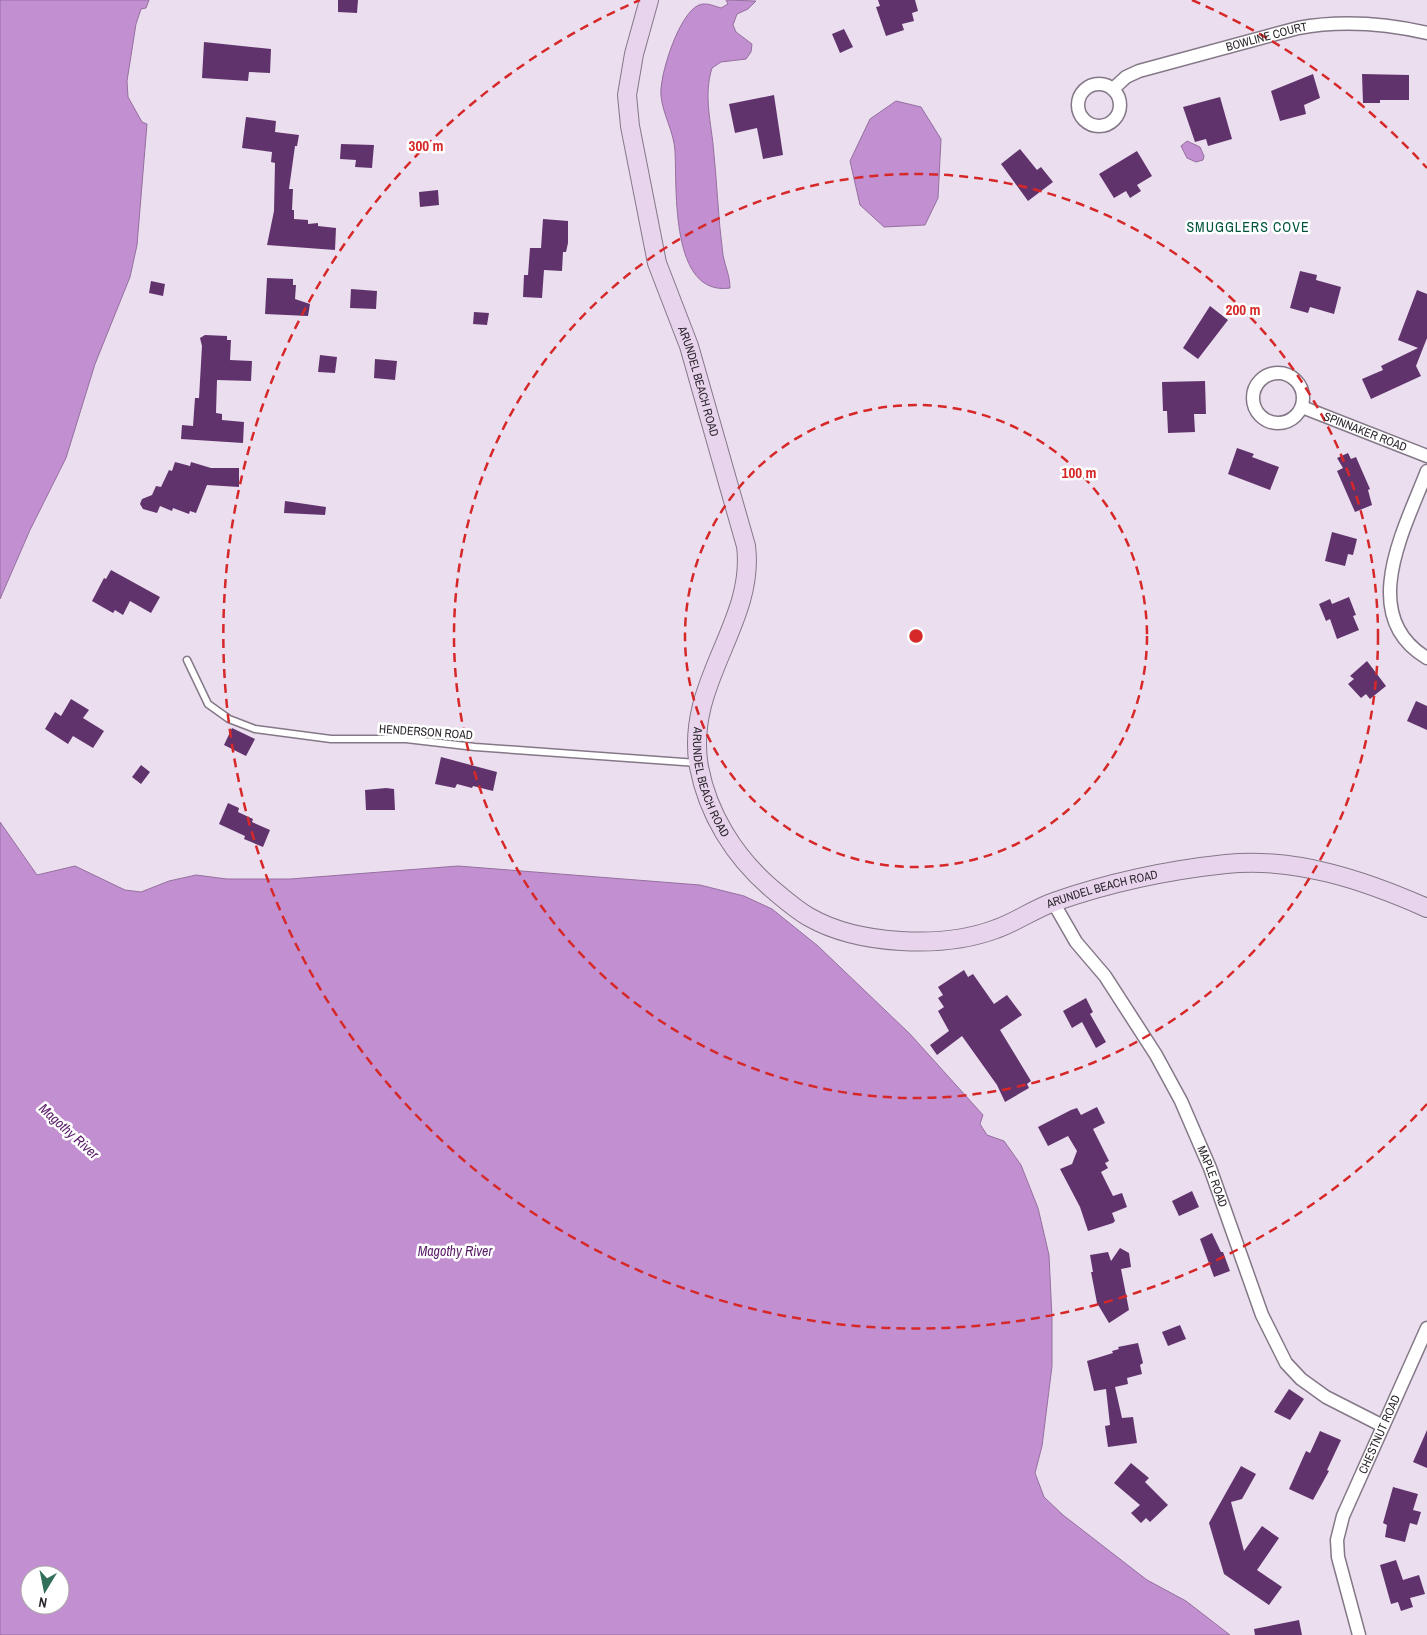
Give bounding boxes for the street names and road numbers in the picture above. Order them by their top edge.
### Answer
street label: BOWLINE COURT [1224,19,1308,55]
street label: ARUNDEL BEACH ROAD [674,323,722,439]
street label: SPINNAKER ROAD [1321,408,1409,455]
street label: HENDERSON ROAD [379,721,473,743]
street label: ARUNDEL BEACH ROAD [689,725,733,840]
street label: ARUNDEL BEACH ROAD [1043,866,1159,912]
street label: MAPLE ROAD [1193,1143,1231,1209]
street label: CHESTNUT ROAD [1355,1392,1404,1476]

